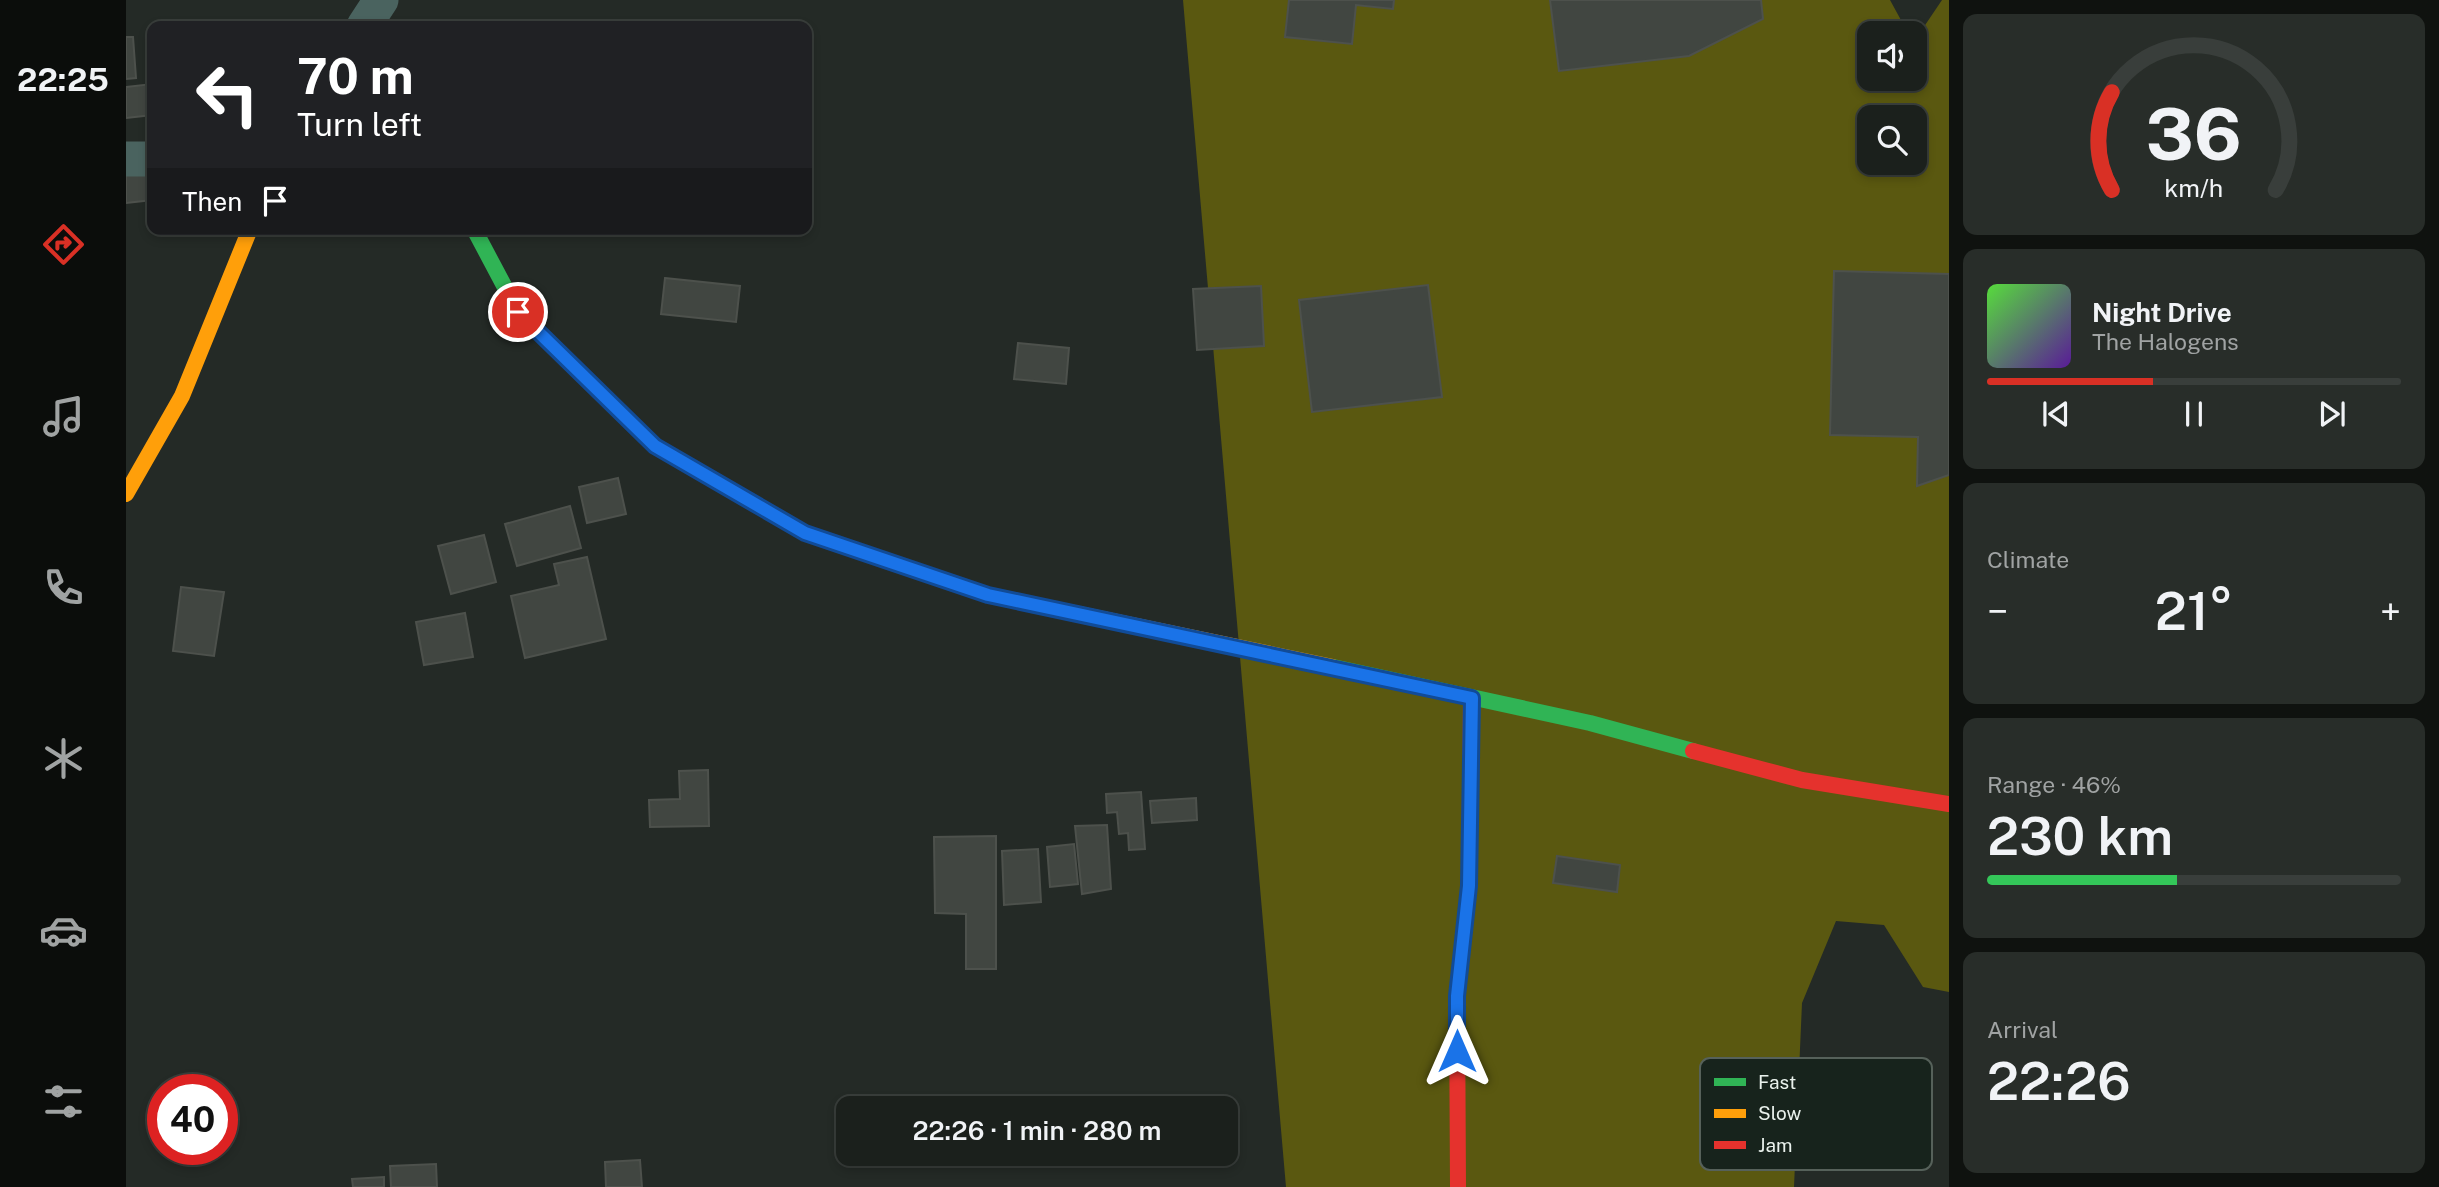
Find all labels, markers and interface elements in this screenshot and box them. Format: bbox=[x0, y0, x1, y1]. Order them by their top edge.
map controls bbox=[1857, 21, 1927, 175]
button: sound bbox=[1857, 21, 1927, 91]
text: 70 m bbox=[297, 47, 414, 105]
icon: left bbox=[182, 49, 273, 140]
text: 22:25 bbox=[17, 61, 109, 98]
text: 36 bbox=[2146, 92, 2242, 177]
button: search bbox=[1857, 105, 1927, 175]
text: Turn left bbox=[297, 106, 422, 143]
text: km/h bbox=[2165, 173, 2223, 203]
icon: arrive bbox=[256, 182, 294, 220]
text: Then bbox=[182, 186, 242, 217]
icon: directions bbox=[39, 220, 88, 269]
pin bbox=[488, 282, 548, 342]
icon: arrive bbox=[499, 293, 537, 331]
text: Night Drive bbox=[2092, 297, 2232, 328]
text: The Halogens bbox=[2092, 328, 2239, 355]
icon: music bbox=[39, 392, 88, 441]
icon: previous bbox=[2037, 395, 2075, 433]
icon: pause bbox=[2175, 395, 2213, 433]
icon: next bbox=[2313, 395, 2351, 433]
text: Climate bbox=[1987, 546, 2069, 573]
icon: phone bbox=[39, 563, 88, 612]
text: 21° bbox=[2155, 581, 2233, 642]
text: − bbox=[1987, 589, 2008, 634]
text: + bbox=[2380, 589, 2401, 634]
icon: climate bbox=[39, 734, 88, 783]
text: Range · 46% bbox=[1987, 771, 2121, 798]
text: 230 km bbox=[1987, 806, 2173, 867]
icon: car bbox=[39, 906, 88, 955]
position arrow bbox=[1420, 1014, 1494, 1088]
text: Arrival bbox=[1987, 1016, 2058, 1043]
text: 22:26 bbox=[1987, 1051, 2131, 1112]
legend bbox=[1700, 1058, 1932, 1170]
text: Fast bbox=[1758, 1071, 1796, 1093]
speed limit sign: 40 bbox=[147, 1074, 238, 1165]
icon: filters bbox=[39, 1077, 88, 1126]
text: Slow bbox=[1758, 1102, 1802, 1124]
text: 22:26 · 1 min · 280 m bbox=[912, 1115, 1162, 1146]
text: Jam bbox=[1758, 1134, 1792, 1156]

